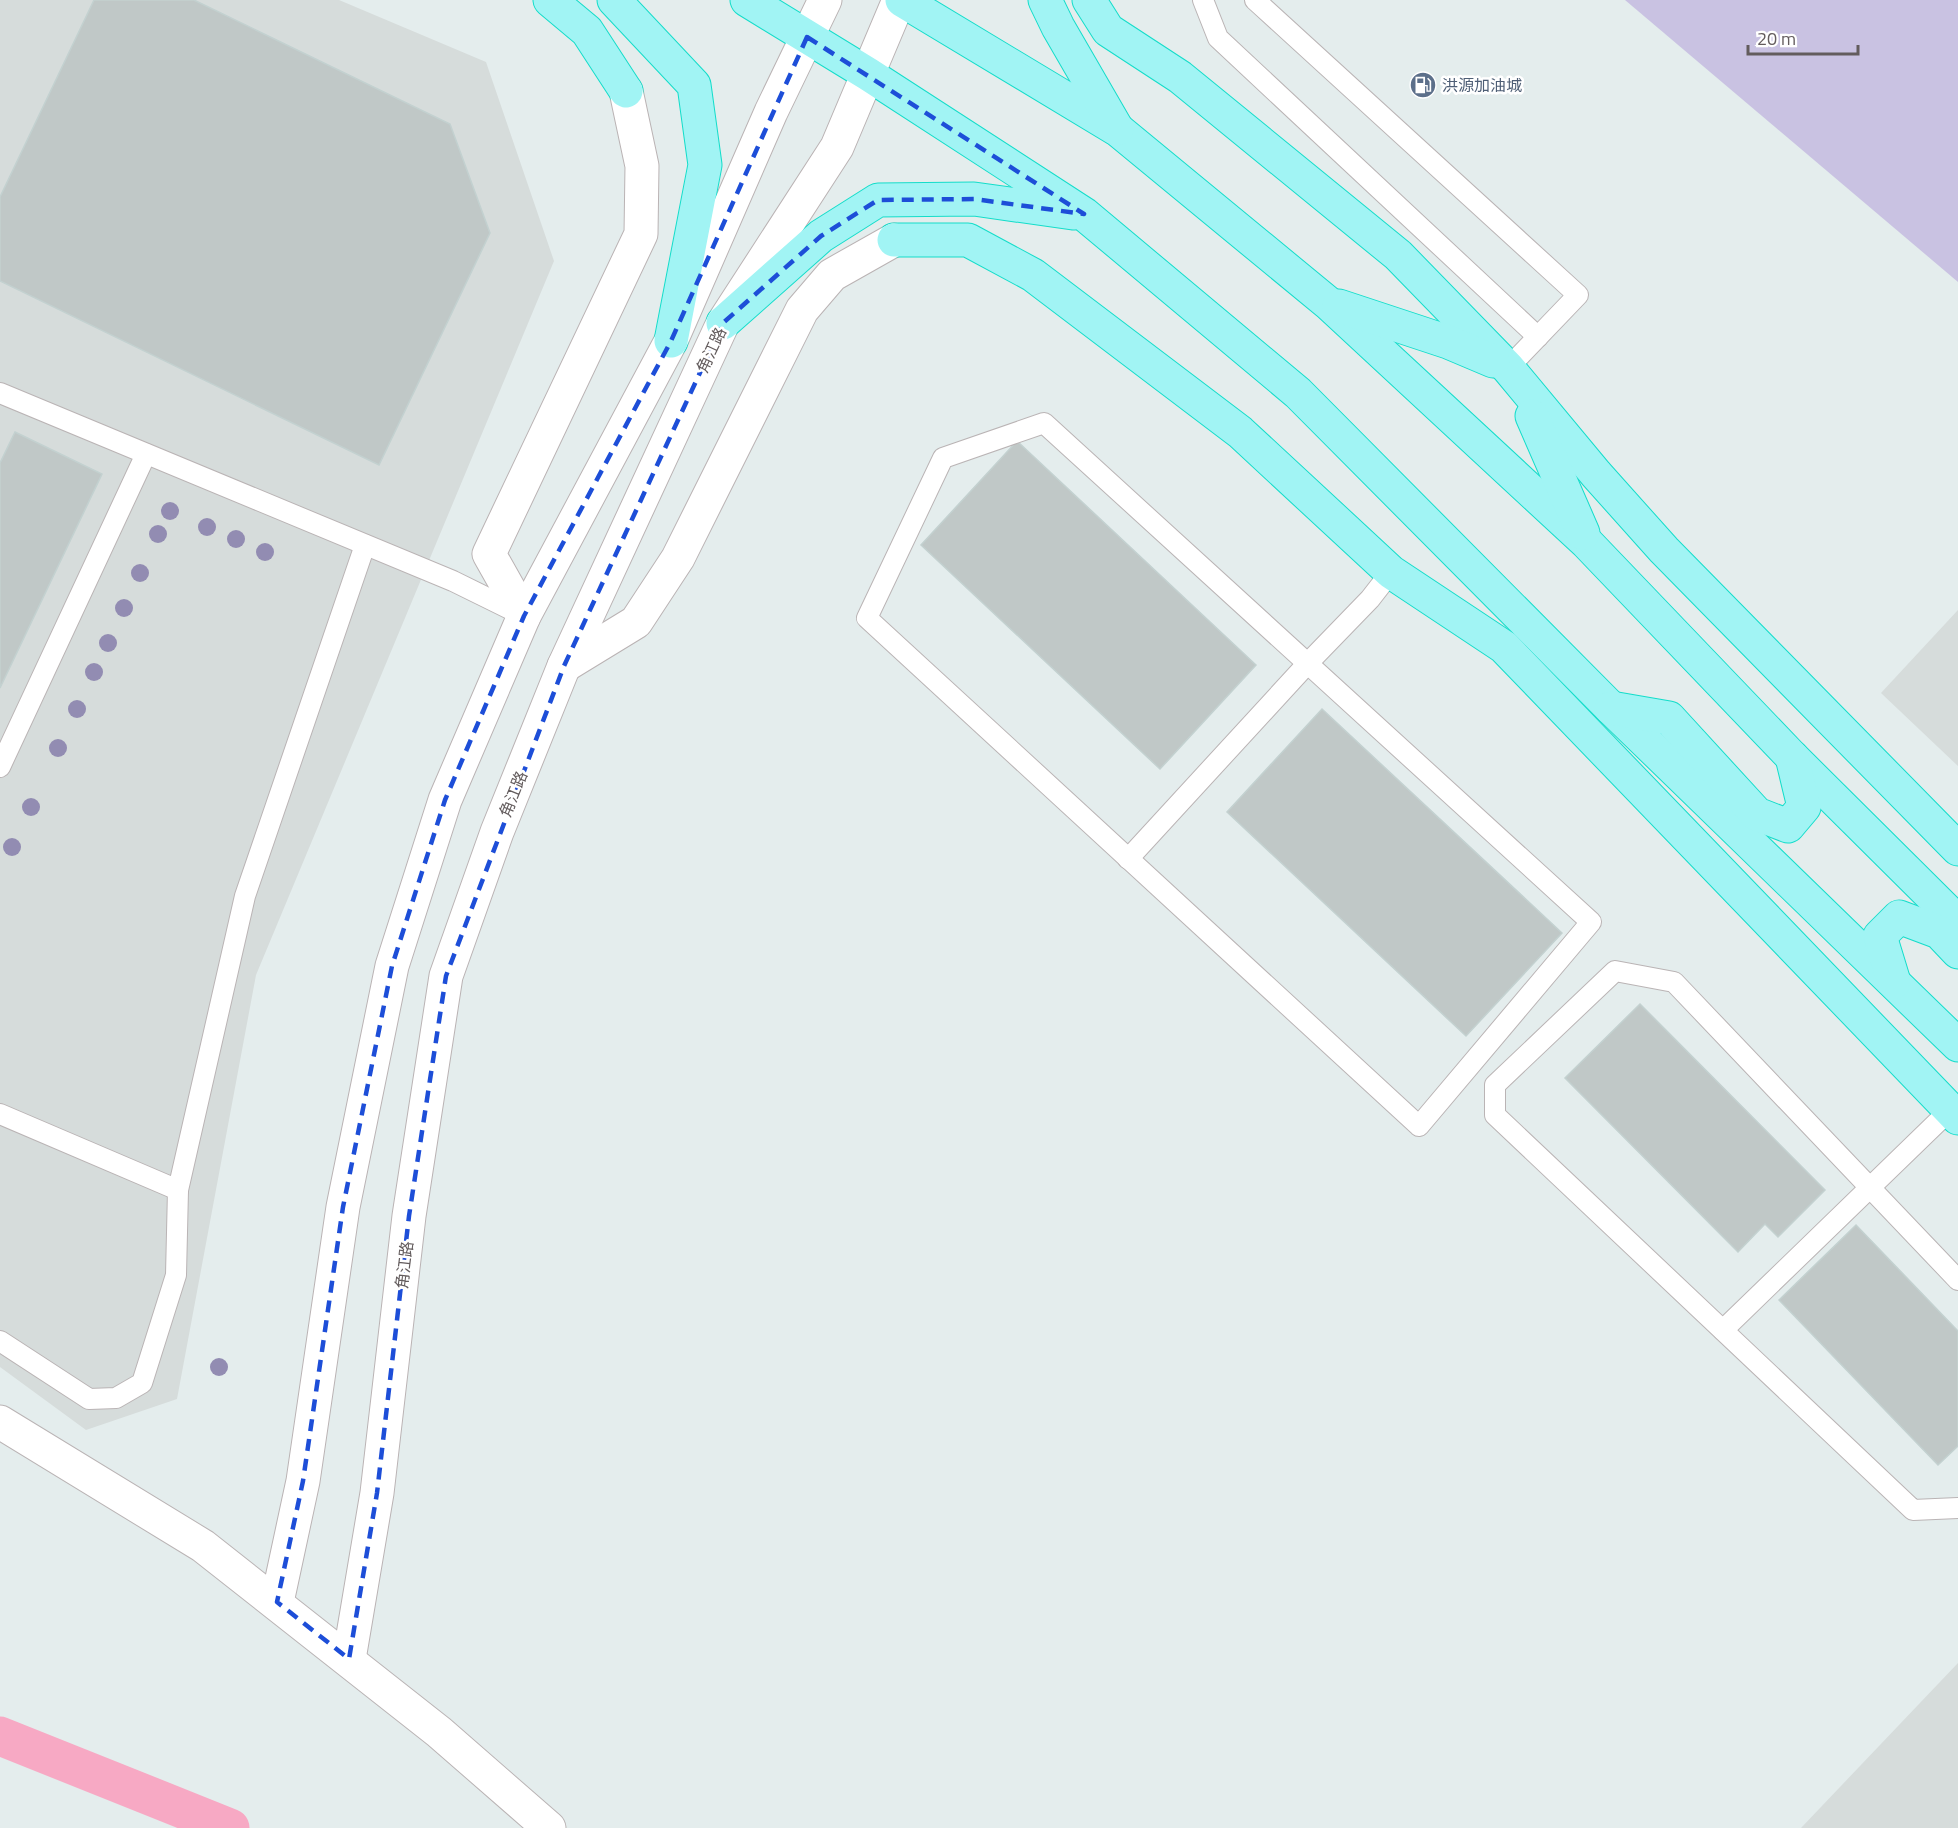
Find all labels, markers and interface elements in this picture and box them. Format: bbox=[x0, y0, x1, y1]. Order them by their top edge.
scale bar bbox=[1748, 18, 1858, 56]
text: 20 m bbox=[1757, 25, 1796, 52]
fuel station icon: 洪源加油城 bbox=[1408, 70, 1438, 100]
place label: 洪源加油城 bbox=[1442, 73, 1522, 97]
street label: 角江路 bbox=[690, 323, 732, 377]
street label: 角江路 bbox=[493, 767, 533, 821]
street label: 角江路 bbox=[389, 1240, 419, 1290]

